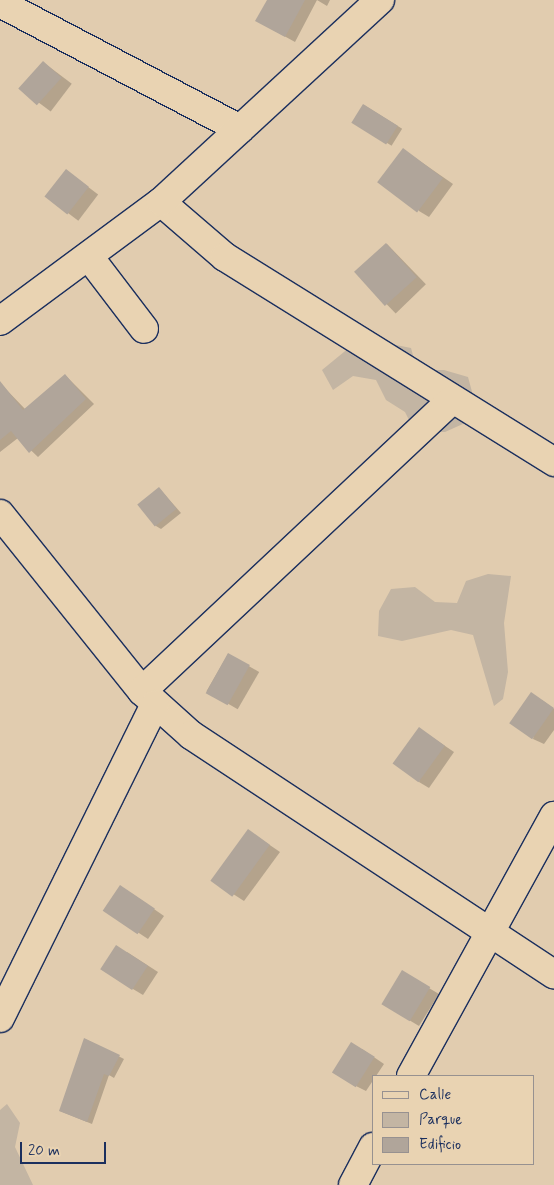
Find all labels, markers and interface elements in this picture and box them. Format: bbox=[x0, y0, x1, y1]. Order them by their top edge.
legend bbox=[372, 1075, 534, 1165]
text: Calle bbox=[419, 1085, 451, 1105]
text: Parque bbox=[419, 1110, 462, 1130]
scale bar bbox=[22, 1132, 109, 1164]
text: Edificio bbox=[419, 1135, 461, 1155]
text: 20 m bbox=[28, 1141, 60, 1161]

